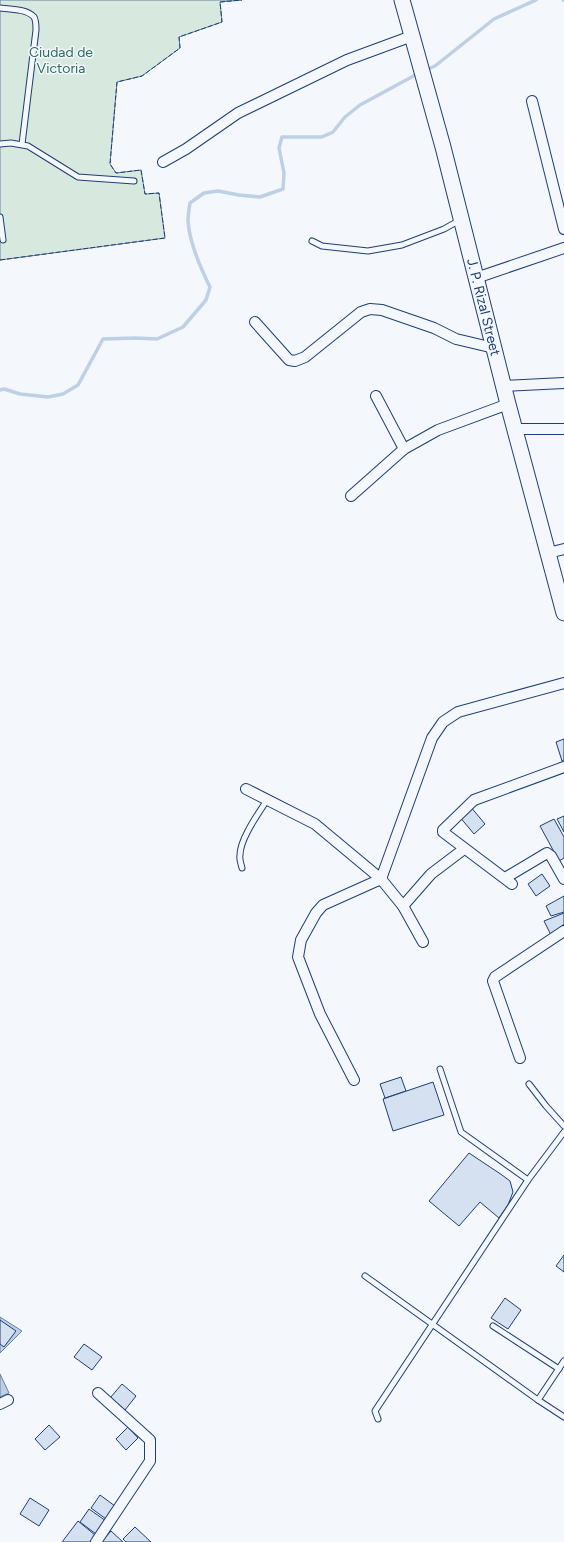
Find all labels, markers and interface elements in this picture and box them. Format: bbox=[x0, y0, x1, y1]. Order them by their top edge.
park label: Ciudad de Victoria bbox=[29, 44, 93, 77]
street label: J. P. Rizal Street bbox=[463, 257, 504, 358]

